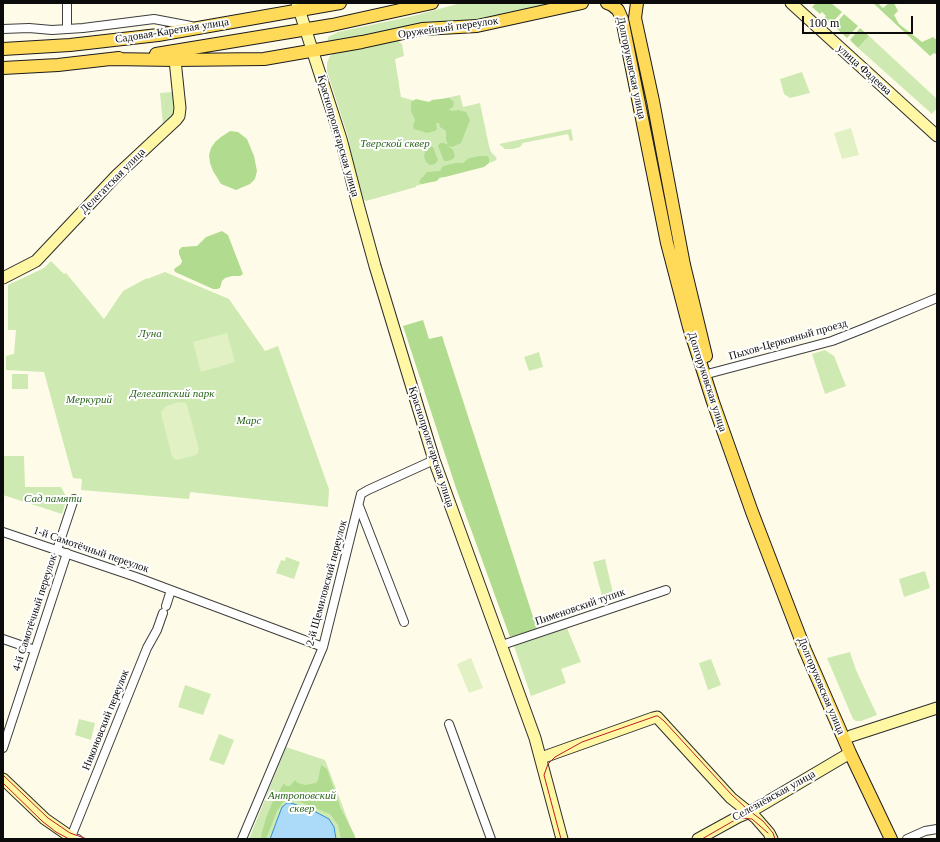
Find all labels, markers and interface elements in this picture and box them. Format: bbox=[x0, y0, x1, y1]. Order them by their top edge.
scale bar bbox=[804, 8, 915, 34]
street label: Оружейный переулок bbox=[397, 14, 499, 42]
street label: Садовая-Каретная улица bbox=[114, 15, 230, 47]
street label: Долгоруковская улица bbox=[614, 16, 648, 120]
text: 100 m bbox=[809, 16, 839, 30]
street label: улица Фадеева bbox=[834, 42, 894, 98]
street label: Краснопролетарская улица bbox=[314, 73, 362, 199]
park label: Тверской сквер bbox=[360, 137, 430, 151]
street label: Делегатская улица bbox=[78, 146, 148, 216]
street label: Пыхов-Церковный проезд bbox=[727, 317, 849, 363]
park label: Луна bbox=[138, 327, 162, 341]
street label: Долгоруковская улица bbox=[685, 330, 729, 434]
street label: Краснопролетарская улица bbox=[405, 385, 457, 509]
park label: Делегатский парк bbox=[130, 387, 214, 401]
park label: Меркурий bbox=[66, 393, 112, 407]
park label: Марс bbox=[237, 414, 261, 428]
park label: Сад памяти bbox=[24, 492, 82, 506]
street label: 2-й Щемиловский переулок bbox=[304, 519, 350, 647]
street label: 1-й Самотёчный переулок bbox=[31, 524, 151, 576]
street label: 4-й Самотёчный переулок bbox=[10, 553, 60, 673]
street label: Пименовский тупик bbox=[533, 585, 627, 629]
street label: Долгоруковская улица bbox=[795, 635, 847, 737]
street label: Никоновский переулок bbox=[80, 668, 132, 772]
street label: Селезнёвская улица bbox=[730, 768, 818, 824]
park label: Антроповский сквер bbox=[268, 789, 336, 815]

